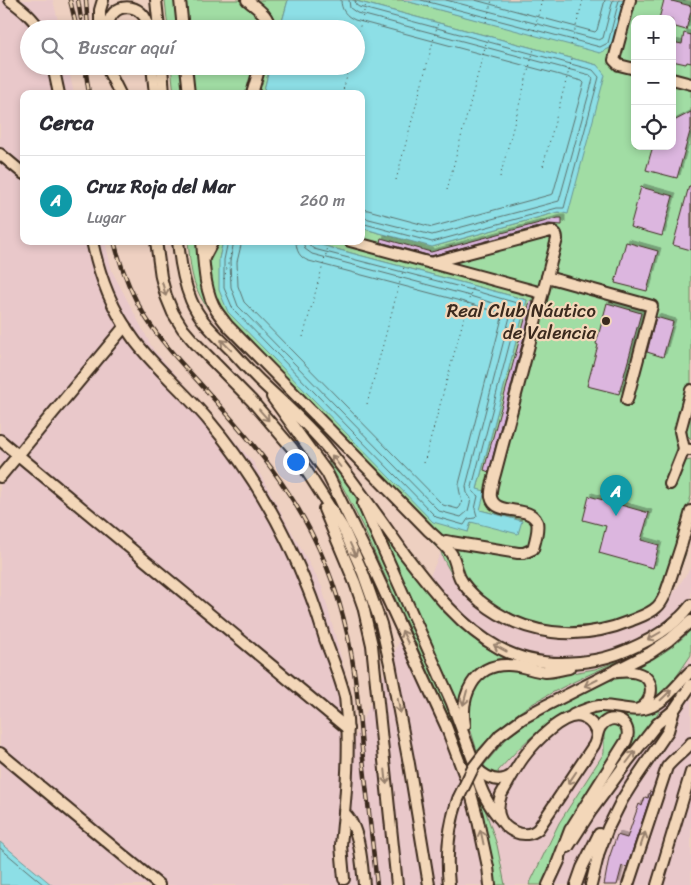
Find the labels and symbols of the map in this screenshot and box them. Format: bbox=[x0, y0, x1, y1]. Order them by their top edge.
one-way arrow bbox=[160, 281, 169, 297]
place label: Real Club Náutico de Valencia bbox=[447, 294, 596, 349]
marker: Real Club Náutico de Valencia bbox=[600, 315, 612, 327]
one-way arrow bbox=[220, 339, 232, 351]
one-way arrow bbox=[258, 408, 270, 421]
your location bbox=[283, 449, 309, 475]
one-way arrow bbox=[331, 455, 342, 468]
pin: A bbox=[600, 475, 632, 516]
one-way arrow bbox=[348, 543, 358, 558]
one-way arrow bbox=[399, 630, 409, 645]
one-way arrow bbox=[648, 632, 662, 642]
one-way arrow bbox=[492, 643, 507, 653]
one-way arrow bbox=[584, 679, 599, 688]
one-way arrow bbox=[660, 689, 673, 701]
one-way arrow bbox=[460, 690, 470, 706]
one-way arrow bbox=[394, 697, 404, 713]
one-way arrow bbox=[626, 751, 637, 764]
one-way arrow bbox=[381, 769, 391, 785]
one-way arrow bbox=[567, 770, 577, 784]
one-way arrow bbox=[476, 829, 486, 845]
one-way arrow bbox=[639, 831, 649, 847]

